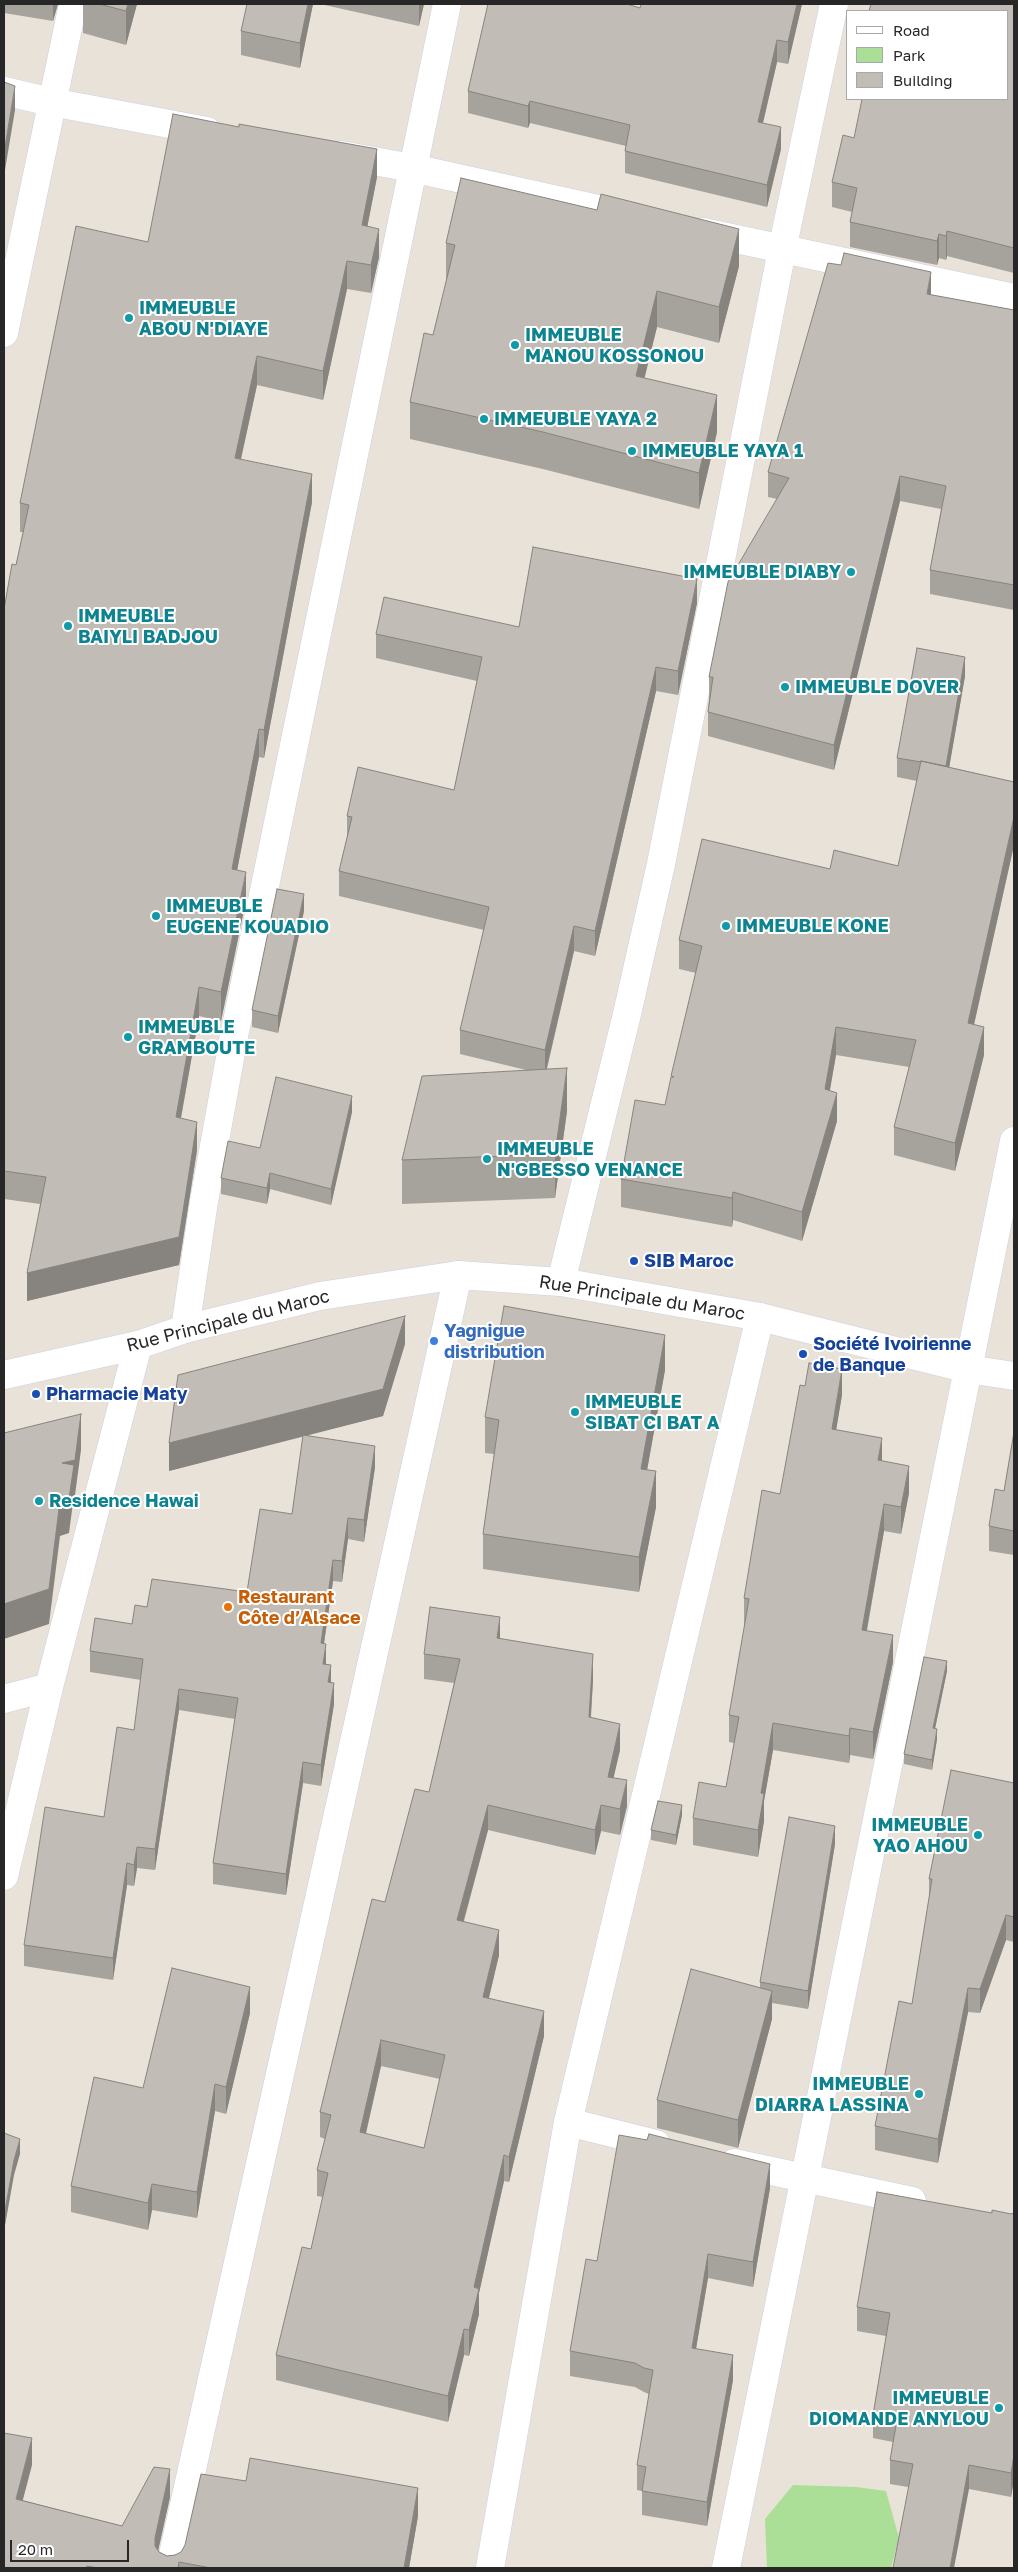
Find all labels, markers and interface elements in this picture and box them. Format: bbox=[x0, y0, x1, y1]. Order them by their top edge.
legend bbox=[846, 10, 1008, 100]
text: Road bbox=[893, 21, 930, 39]
text: Park bbox=[893, 46, 925, 64]
text: Building bbox=[893, 71, 953, 89]
place label: IMMEUBLE ABOU N'DIAYE bbox=[139, 297, 268, 340]
marker: IMMEUBLE ABOU N'DIAYE bbox=[123, 312, 135, 324]
place label: IMMEUBLE MANOU KOSSONOU bbox=[525, 324, 704, 366]
marker: IMMEUBLE MANOU KOSSONOU bbox=[509, 339, 521, 351]
place label: IMMEUBLE YAYA 2 bbox=[494, 408, 657, 430]
marker: IMMEUBLE YAYA 2 bbox=[478, 413, 490, 425]
place label: IMMEUBLE YAYA 1 bbox=[642, 440, 803, 462]
marker: IMMEUBLE YAYA 1 bbox=[626, 445, 638, 457]
place label: IMMEUBLE DIABY bbox=[683, 561, 841, 583]
marker: IMMEUBLE DIABY bbox=[845, 566, 857, 578]
place label: IMMEUBLE BAIYLI BADJOU bbox=[78, 605, 218, 648]
marker: IMMEUBLE BAIYLI BADJOU bbox=[62, 620, 74, 632]
place label: IMMEUBLE DOVER bbox=[795, 676, 959, 698]
marker: IMMEUBLE DOVER bbox=[779, 681, 791, 693]
place label: IMMEUBLE EUGENE KOUADIO bbox=[166, 895, 329, 938]
marker: IMMEUBLE EUGENE KOUADIO bbox=[150, 910, 162, 922]
place label: IMMEUBLE KONE bbox=[736, 915, 889, 937]
marker: IMMEUBLE KONE bbox=[720, 920, 732, 932]
place label: IMMEUBLE GRAMBOUTE bbox=[138, 1016, 255, 1058]
marker: IMMEUBLE GRAMBOUTE bbox=[122, 1031, 134, 1043]
place label: IMMEUBLE N'GBESSO VENANCE bbox=[497, 1138, 683, 1180]
marker: IMMEUBLE N'GBESSO VENANCE bbox=[481, 1153, 493, 1165]
place label: SIB Maroc bbox=[644, 1250, 734, 1272]
marker: SIB Maroc bbox=[628, 1255, 640, 1267]
street label: Rue Principale du Maroc bbox=[537, 1271, 747, 1325]
street label: Rue Principale du Maroc bbox=[124, 1285, 332, 1357]
place label: Yagnigue distribution bbox=[444, 1320, 545, 1362]
place label: Société Ivoirienne de Banque bbox=[813, 1333, 971, 1376]
marker: Yagnigue distribution bbox=[428, 1335, 440, 1347]
marker: Société Ivoirienne de Banque bbox=[797, 1348, 809, 1360]
place label: Pharmacie Maty bbox=[46, 1383, 188, 1405]
marker: Pharmacie Maty bbox=[30, 1388, 42, 1400]
place label: IMMEUBLE SIBAT CI BAT A bbox=[585, 1391, 719, 1434]
marker: IMMEUBLE SIBAT CI BAT A bbox=[569, 1406, 581, 1418]
place label: Residence Hawai bbox=[49, 1490, 199, 1512]
marker: Residence Hawai bbox=[33, 1495, 45, 1507]
place label: Restaurant Côte d’Alsace bbox=[238, 1586, 361, 1628]
marker: Restaurant Côte d’Alsace bbox=[222, 1601, 234, 1613]
place label: IMMEUBLE YAO AHOU bbox=[871, 1814, 968, 1856]
marker: IMMEUBLE YAO AHOU bbox=[972, 1829, 984, 1841]
place label: IMMEUBLE DIARRA LASSINA bbox=[755, 2073, 909, 2116]
marker: IMMEUBLE DIARRA LASSINA bbox=[913, 2088, 925, 2100]
place label: IMMEUBLE DIOMANDE ANYLOU bbox=[809, 2387, 989, 2430]
marker: IMMEUBLE DIOMANDE ANYLOU bbox=[993, 2402, 1005, 2414]
scale bar bbox=[12, 2530, 131, 2562]
text: 20 m bbox=[18, 2540, 53, 2558]

